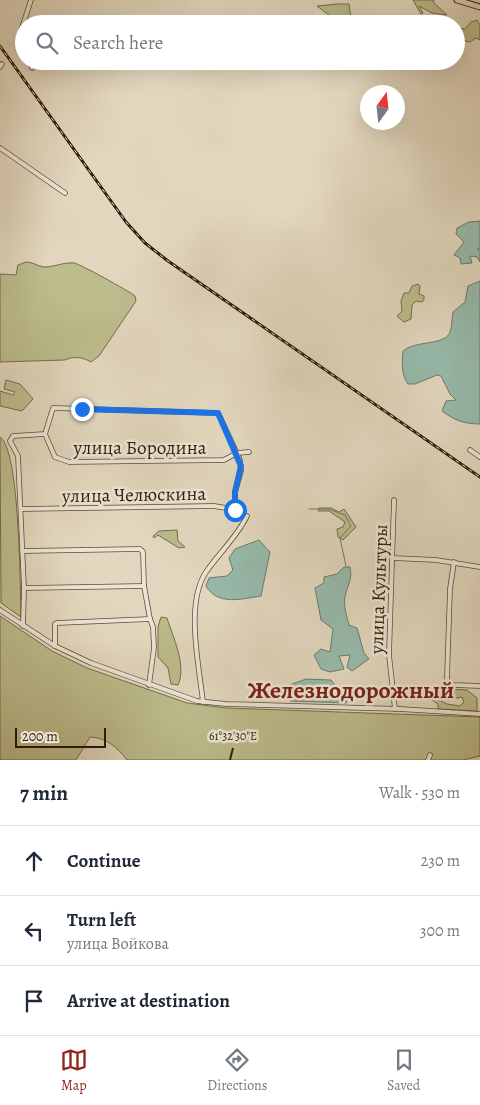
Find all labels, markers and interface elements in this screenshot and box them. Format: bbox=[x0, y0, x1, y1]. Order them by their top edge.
search box bbox=[15, 15, 465, 70]
icon: search bbox=[33, 29, 61, 57]
text: Search here bbox=[73, 30, 163, 56]
north arrow bbox=[360, 85, 405, 130]
route end bbox=[71, 398, 94, 421]
street label: улица Бородина bbox=[72, 435, 207, 461]
street label: улица Челюскина bbox=[61, 481, 207, 509]
route start bbox=[224, 499, 247, 522]
street label: улица Культуры bbox=[364, 524, 394, 655]
district label: Железнодорожный bbox=[248, 674, 454, 706]
scale bar bbox=[15, 725, 106, 748]
text: 200 m bbox=[22, 727, 58, 746]
text: 61°32'30"E bbox=[209, 728, 257, 744]
text: 7 min bbox=[20, 779, 68, 807]
text: Walk · 530 m bbox=[379, 782, 460, 804]
icon: ahead bbox=[20, 847, 48, 875]
text: Continue bbox=[67, 848, 141, 874]
text: 230 m bbox=[421, 850, 460, 872]
text: Turn left bbox=[67, 907, 136, 933]
icon: left bbox=[20, 917, 48, 945]
text: 300 m bbox=[420, 920, 460, 942]
text: улица Войкова bbox=[67, 933, 169, 955]
icon: arrive bbox=[20, 987, 48, 1015]
text: Arrive at destination bbox=[67, 988, 230, 1014]
tab: Map bbox=[60, 1046, 88, 1095]
tab: Directions bbox=[207, 1046, 267, 1095]
tab: Saved bbox=[387, 1046, 420, 1095]

